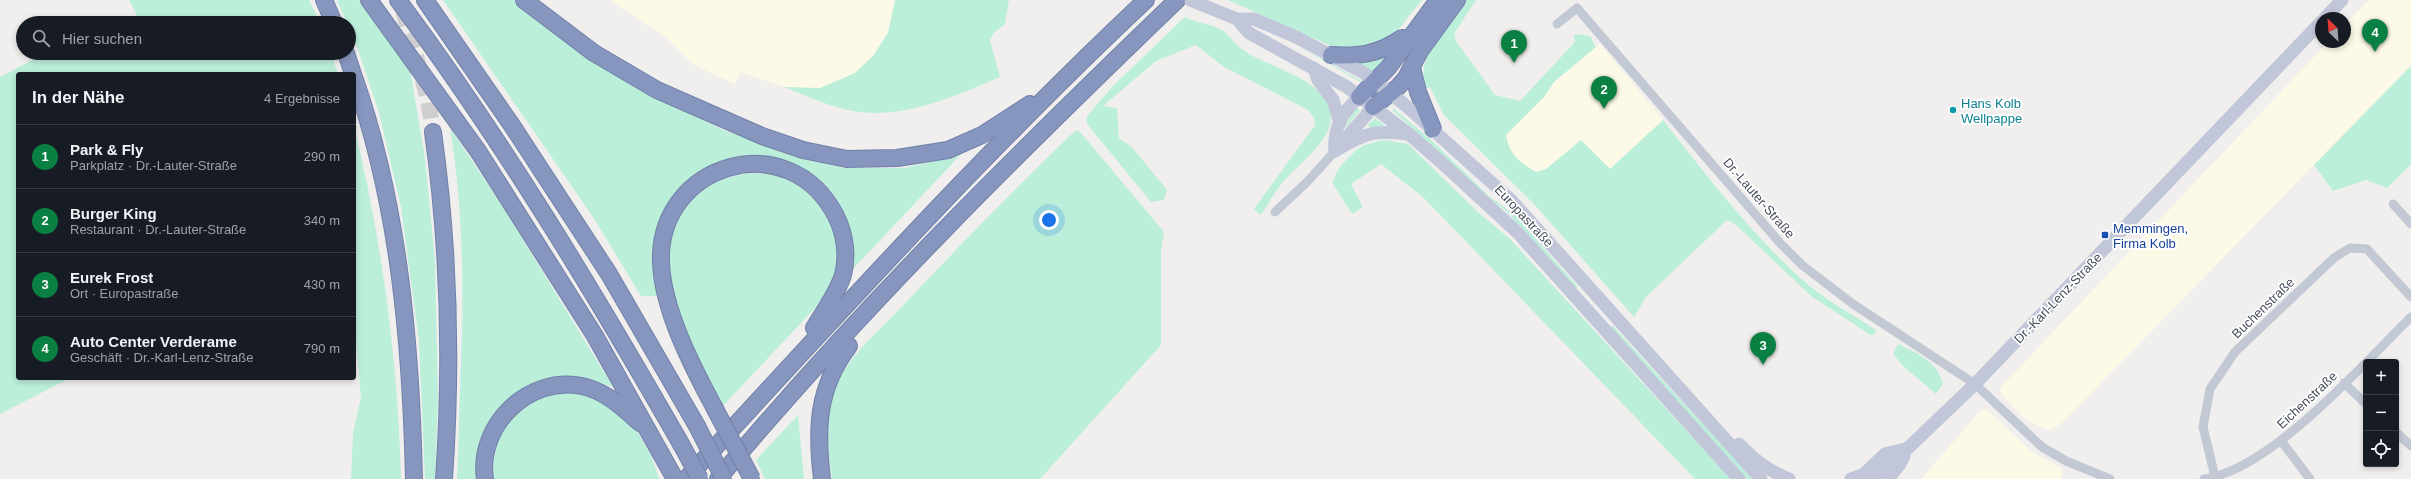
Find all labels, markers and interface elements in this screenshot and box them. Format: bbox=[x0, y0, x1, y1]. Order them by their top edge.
north arrow bbox=[2315, 12, 2351, 48]
search box bbox=[16, 16, 356, 60]
pin: 4 bbox=[2362, 19, 2388, 52]
icon: search bbox=[30, 27, 52, 49]
text: Hier suchen bbox=[62, 30, 142, 47]
pin: 1 bbox=[1501, 30, 1527, 63]
pin: 2 bbox=[1591, 76, 1617, 109]
text: In der Nähe bbox=[32, 88, 125, 107]
text: 4 Ergebnisse bbox=[264, 91, 340, 106]
place label: Hans Kolb Wellpappe bbox=[1961, 96, 2022, 126]
marker: Hans Kolb Wellpappe bbox=[1948, 105, 1958, 115]
text: Park & Fly bbox=[70, 141, 143, 158]
text: 1 bbox=[41, 149, 49, 164]
text: 290 m bbox=[304, 149, 340, 164]
street label: Dr.-Lauter-Straße bbox=[1720, 155, 1798, 241]
text: Parkplatz · Dr.-Lauter-Straße bbox=[70, 158, 237, 173]
street label: Europastraße bbox=[1492, 182, 1556, 250]
text: Burger King bbox=[70, 205, 157, 222]
your location bbox=[1039, 210, 1059, 230]
text: 2 bbox=[41, 213, 49, 228]
text: 340 m bbox=[304, 213, 340, 228]
place label: Memmingen, Firma Kolb bbox=[2113, 221, 2188, 251]
text: Restaurant · Dr.-Lauter-Straße bbox=[70, 222, 246, 237]
marker: Memmingen, Firma Kolb bbox=[2100, 230, 2110, 240]
street label: Dr.-Karl-Lenz-Straße bbox=[2011, 250, 2105, 346]
text: Eurek Frost bbox=[70, 269, 153, 286]
street label: Buchenstraße bbox=[2229, 274, 2297, 342]
text: 3 bbox=[41, 277, 49, 292]
text: 430 m bbox=[304, 277, 340, 292]
text: Ort · Europastraße bbox=[70, 286, 178, 301]
pin: 3 bbox=[1750, 332, 1776, 365]
text: Auto Center Verderame bbox=[70, 333, 237, 350]
text: 4 bbox=[41, 341, 49, 356]
text: 790 m bbox=[304, 341, 340, 356]
text: Geschäft · Dr.-Karl-Lenz-Straße bbox=[70, 350, 254, 365]
map controls bbox=[2363, 359, 2399, 467]
button: + bbox=[2363, 359, 2399, 395]
street label: Eichenstraße bbox=[2274, 368, 2340, 432]
button: − bbox=[2363, 395, 2399, 431]
button: locate bbox=[2363, 431, 2399, 467]

